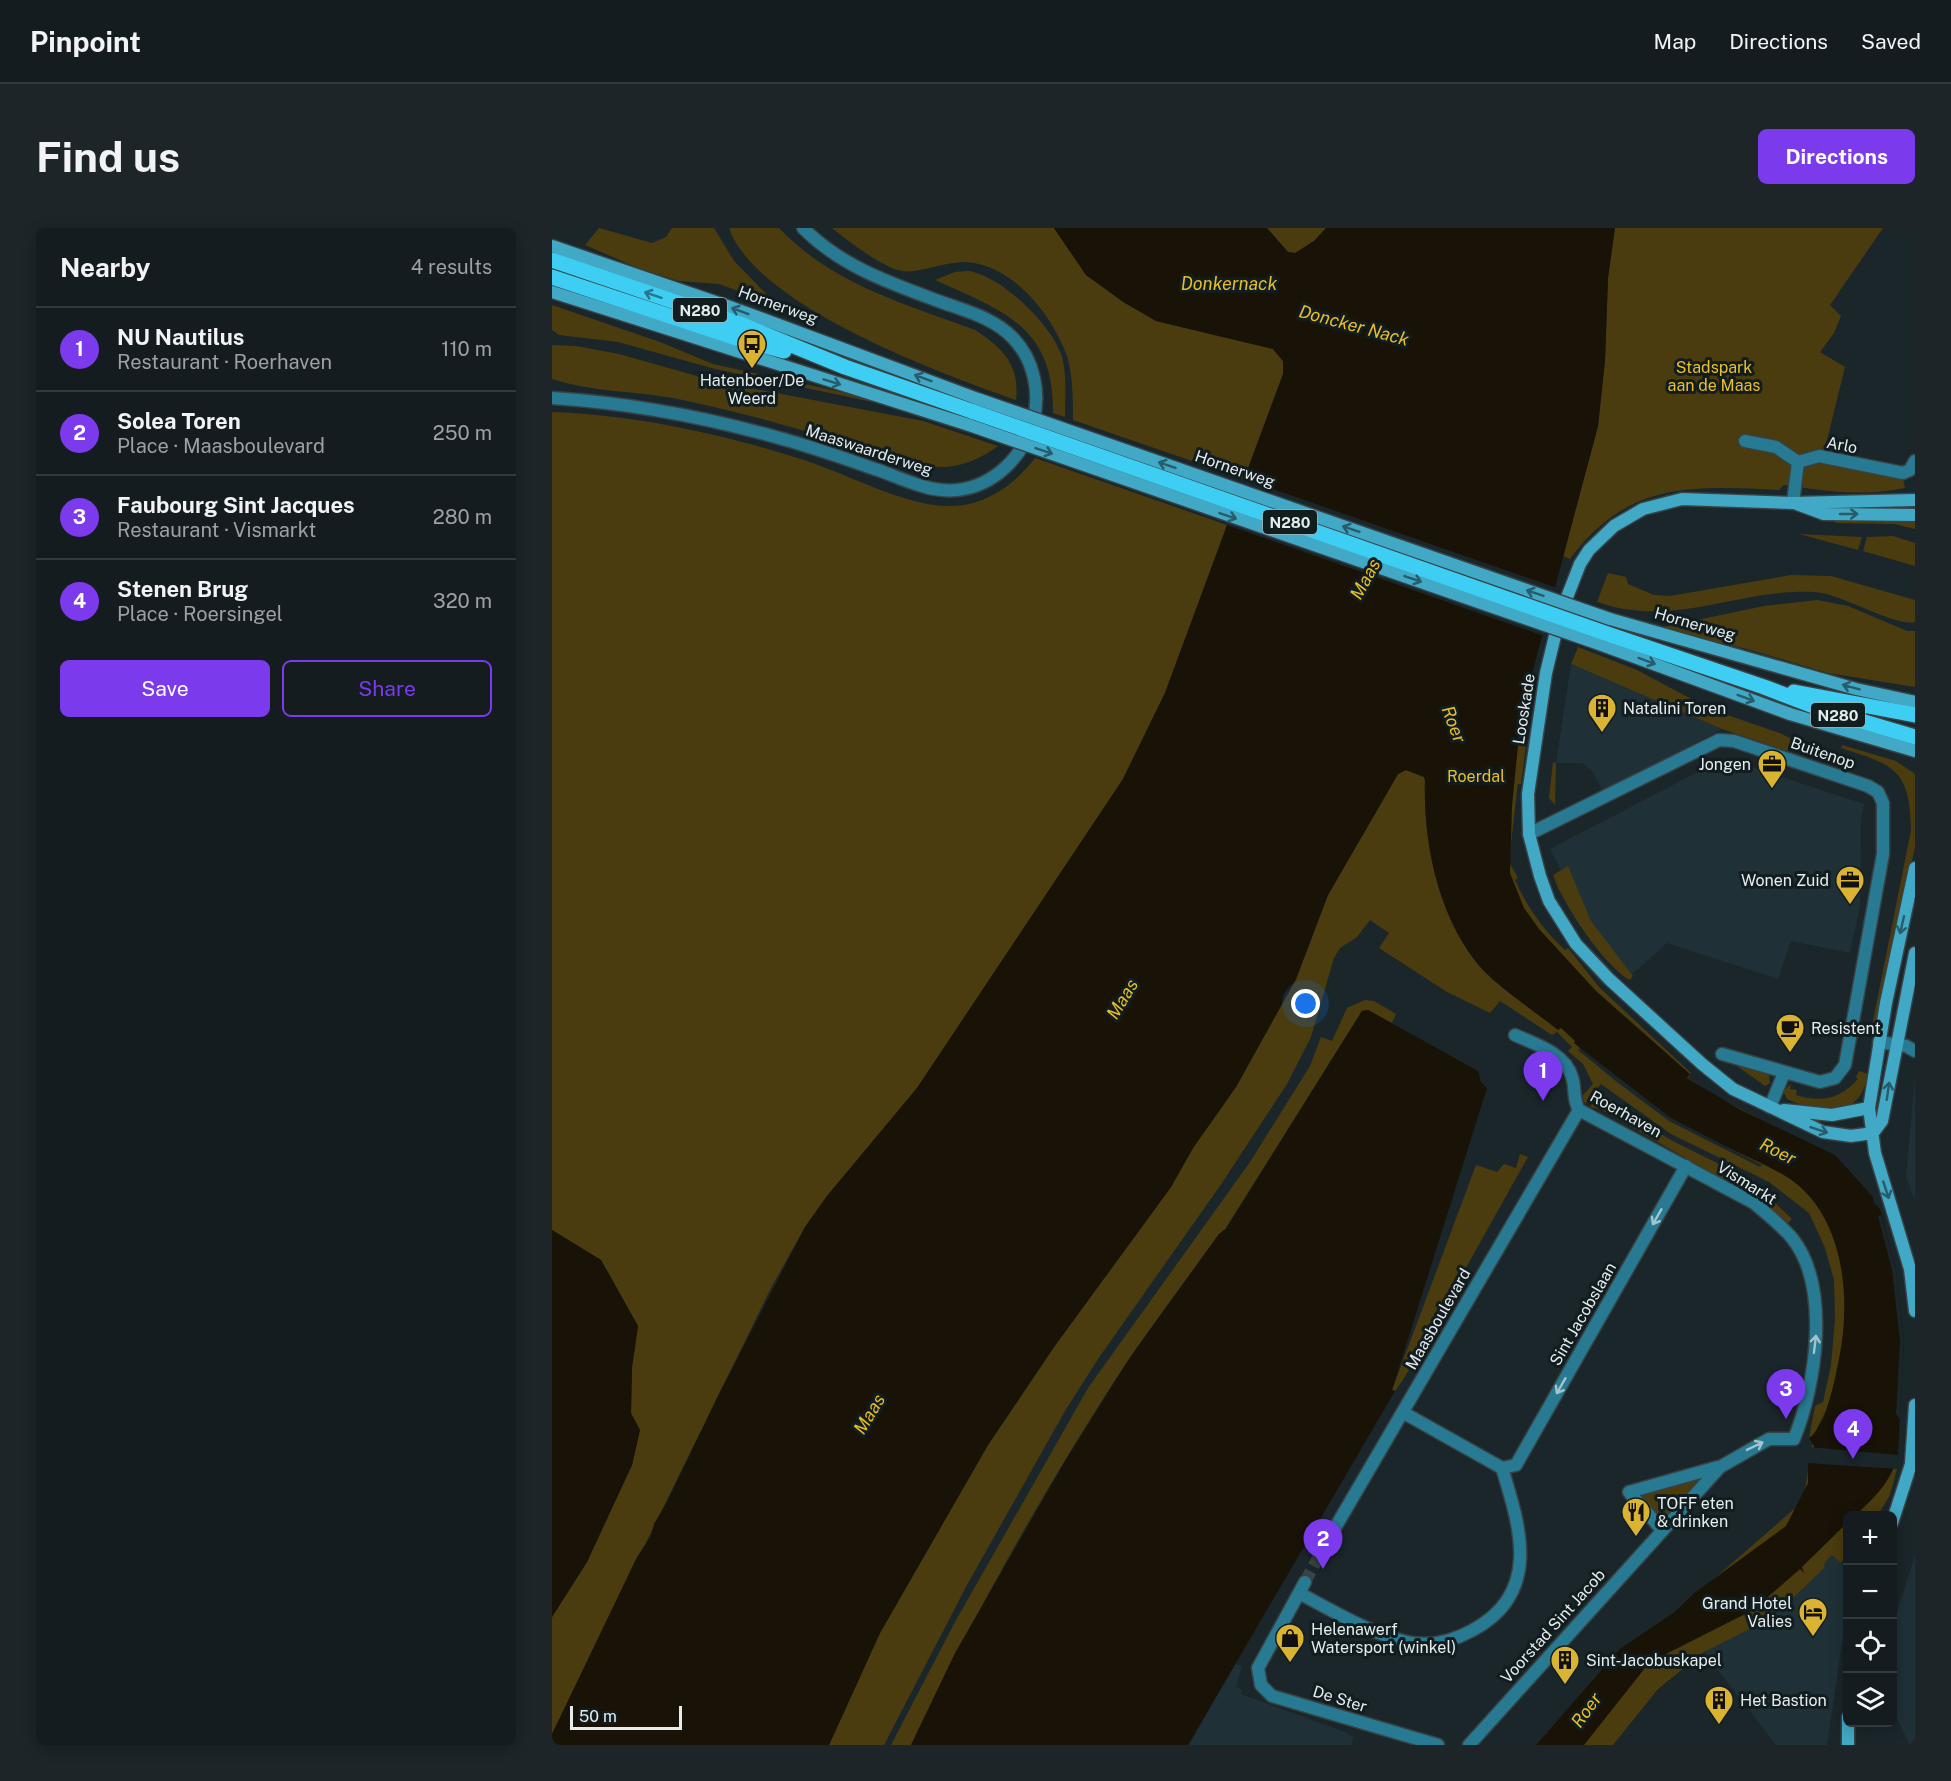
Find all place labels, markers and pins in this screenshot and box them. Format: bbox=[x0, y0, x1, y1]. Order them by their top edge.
bus stop icon: Hatenboer/De Weerd bbox=[736, 328, 768, 370]
place label: Hatenboer/De Weerd bbox=[700, 371, 804, 408]
building icon: Natalini Toren bbox=[1586, 692, 1618, 734]
place label: Natalini Toren bbox=[1623, 699, 1726, 718]
office icon: Jongen bbox=[1756, 748, 1788, 790]
place label: Jongen bbox=[1699, 755, 1751, 774]
office icon: Wonen Zuid bbox=[1834, 864, 1866, 906]
place label: Wonen Zuid bbox=[1741, 871, 1829, 890]
cafe icon: Resistent bbox=[1774, 1012, 1806, 1054]
place label: Resistent bbox=[1811, 1019, 1881, 1038]
pin: 1 bbox=[1524, 1052, 1562, 1101]
pin: 3 bbox=[1766, 1370, 1806, 1419]
pin: 4 bbox=[1834, 1410, 1872, 1459]
place label: TOFF eten & drinken bbox=[1657, 1494, 1734, 1531]
restaurant icon: TOFF eten & drinken bbox=[1620, 1496, 1652, 1538]
pin: 2 bbox=[1304, 1520, 1342, 1569]
place label: Grand Hotel Valies bbox=[1702, 1594, 1792, 1631]
hotel icon: Grand Hotel Valies bbox=[1797, 1596, 1829, 1638]
place label: Helenawerf Watersport (winkel) bbox=[1311, 1620, 1456, 1657]
shop icon: Helenawerf Watersport (winkel) bbox=[1274, 1622, 1306, 1664]
building icon: Sint-Jacobuskapel bbox=[1549, 1644, 1581, 1686]
place label: Sint-Jacobuskapel bbox=[1586, 1651, 1722, 1670]
building icon: Het Bastion bbox=[1703, 1684, 1735, 1726]
place label: Het Bastion bbox=[1740, 1691, 1827, 1710]

